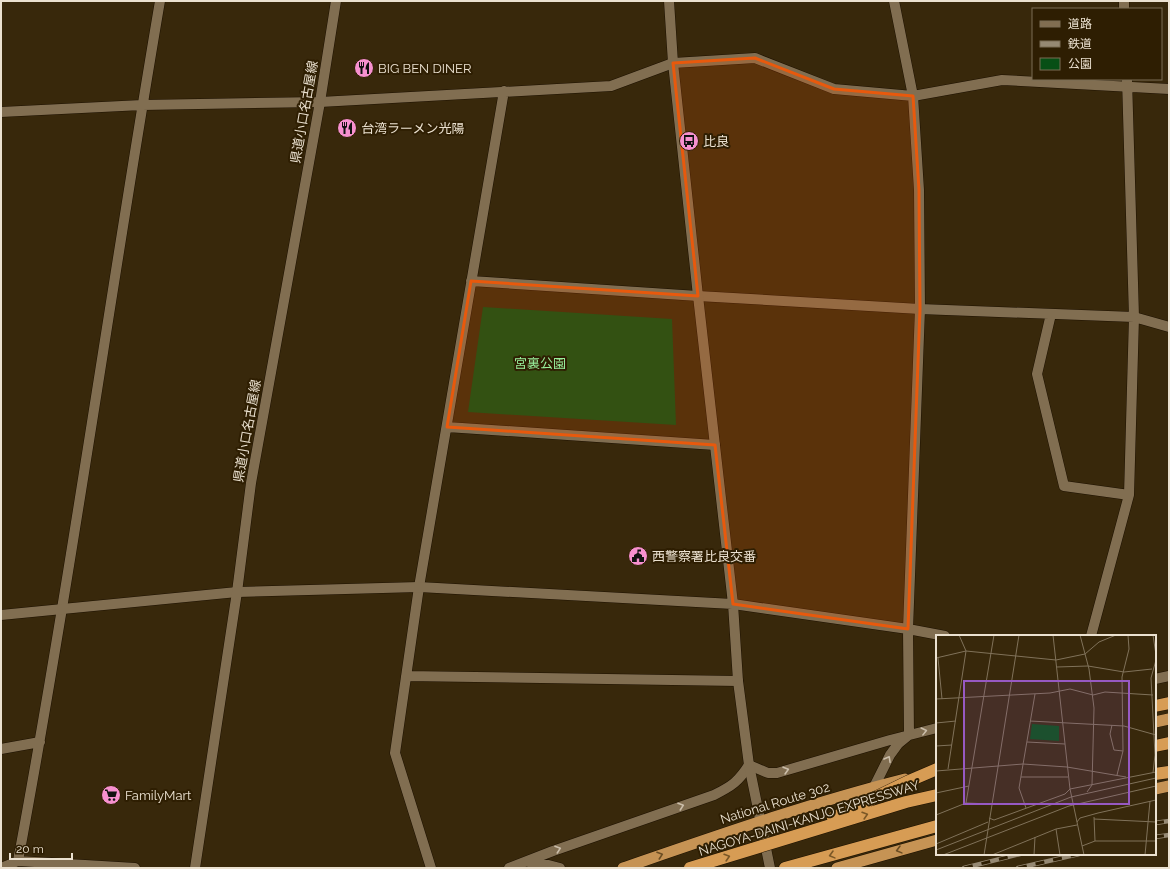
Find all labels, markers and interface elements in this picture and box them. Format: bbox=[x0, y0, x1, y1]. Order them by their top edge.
legend bbox=[1032, 8, 1162, 80]
text: 道路 bbox=[1068, 17, 1092, 31]
text: 鉄道 bbox=[1068, 37, 1092, 51]
restaurant icon: BIG BEN DINER bbox=[353, 57, 375, 79]
text: 公園 bbox=[1068, 57, 1092, 71]
street label: 県道小口名古屋線 bbox=[288, 59, 320, 165]
place label: BIG BEN DINER bbox=[378, 61, 471, 76]
restaurant icon: 台湾ラーメン光陽 bbox=[336, 117, 358, 139]
place label: 台湾ラーメン光陽 bbox=[361, 121, 464, 136]
bus stop icon: 比良 bbox=[678, 130, 700, 152]
place label: 比良 bbox=[703, 134, 729, 149]
park label: 宮裏公園 bbox=[514, 356, 566, 371]
street label: 県道小口名古屋線 bbox=[231, 378, 263, 484]
public building icon: 西警察署比良交番 bbox=[627, 545, 649, 567]
place label: 西警察署比良交番 bbox=[652, 549, 756, 564]
inset map bbox=[936, 635, 1156, 855]
one-way arrow bbox=[921, 727, 928, 736]
one-way arrow bbox=[883, 756, 891, 763]
one-way arrow bbox=[782, 766, 789, 775]
street label: NAGOYA-DAINI-KANJO EXPRESSWAY bbox=[697, 777, 922, 859]
street label: National Route 302 bbox=[718, 779, 832, 827]
supermarket icon: FamilyMart bbox=[100, 784, 122, 806]
place label: FamilyMart bbox=[125, 788, 192, 803]
one-way arrow bbox=[678, 802, 685, 811]
one-way arrow bbox=[861, 811, 868, 820]
scale bar bbox=[10, 835, 72, 861]
text: 20 m bbox=[16, 842, 44, 856]
one-way arrow bbox=[555, 845, 562, 853]
one-way arrow bbox=[896, 845, 903, 854]
one-way arrow bbox=[829, 850, 835, 858]
one-way arrow bbox=[656, 851, 663, 860]
one-way arrow bbox=[723, 853, 730, 861]

